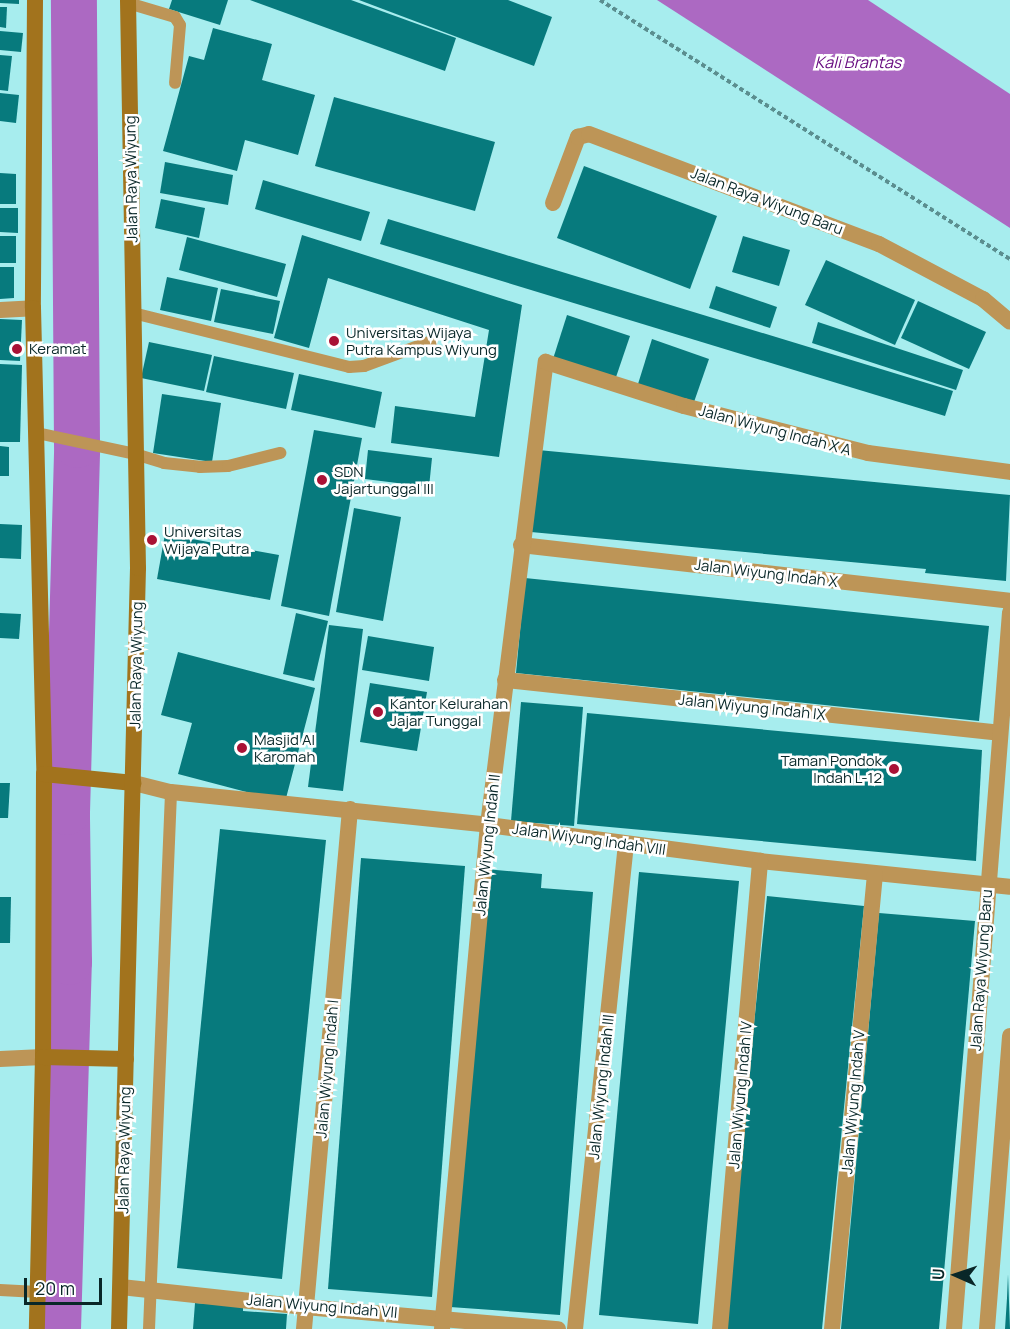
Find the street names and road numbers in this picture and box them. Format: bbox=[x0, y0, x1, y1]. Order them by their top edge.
street label: Jalan Raya Wiyung bbox=[121, 115, 141, 243]
street label: Jalan Raya Wiyung Baru bbox=[688, 164, 846, 238]
street label: Jalan Wiyung Indah X A bbox=[697, 401, 853, 459]
street label: Jalan Wiyung Indah X bbox=[693, 555, 839, 591]
street label: Jalan Raya Wiyung bbox=[126, 601, 146, 729]
street label: Jalan Wiyung Indah IX bbox=[677, 690, 827, 724]
street label: Jalan Wiyung Indah II bbox=[471, 773, 503, 917]
street label: Jalan Wiyung Indah VIII bbox=[511, 819, 667, 859]
street label: Jalan Raya Wiyung Baru bbox=[966, 889, 996, 1051]
street label: Jalan Wiyung Indah I bbox=[312, 999, 342, 1139]
street label: Jalan Wiyung Indah III bbox=[584, 1014, 618, 1160]
street label: Jalan Wiyung Indah IV bbox=[725, 1021, 755, 1169]
street label: Jalan Wiyung Indah V bbox=[838, 1029, 868, 1175]
street label: Jalan Raya Wiyung bbox=[114, 1086, 134, 1214]
street label: Jalan Wiyung Indah VII bbox=[246, 1290, 398, 1322]

